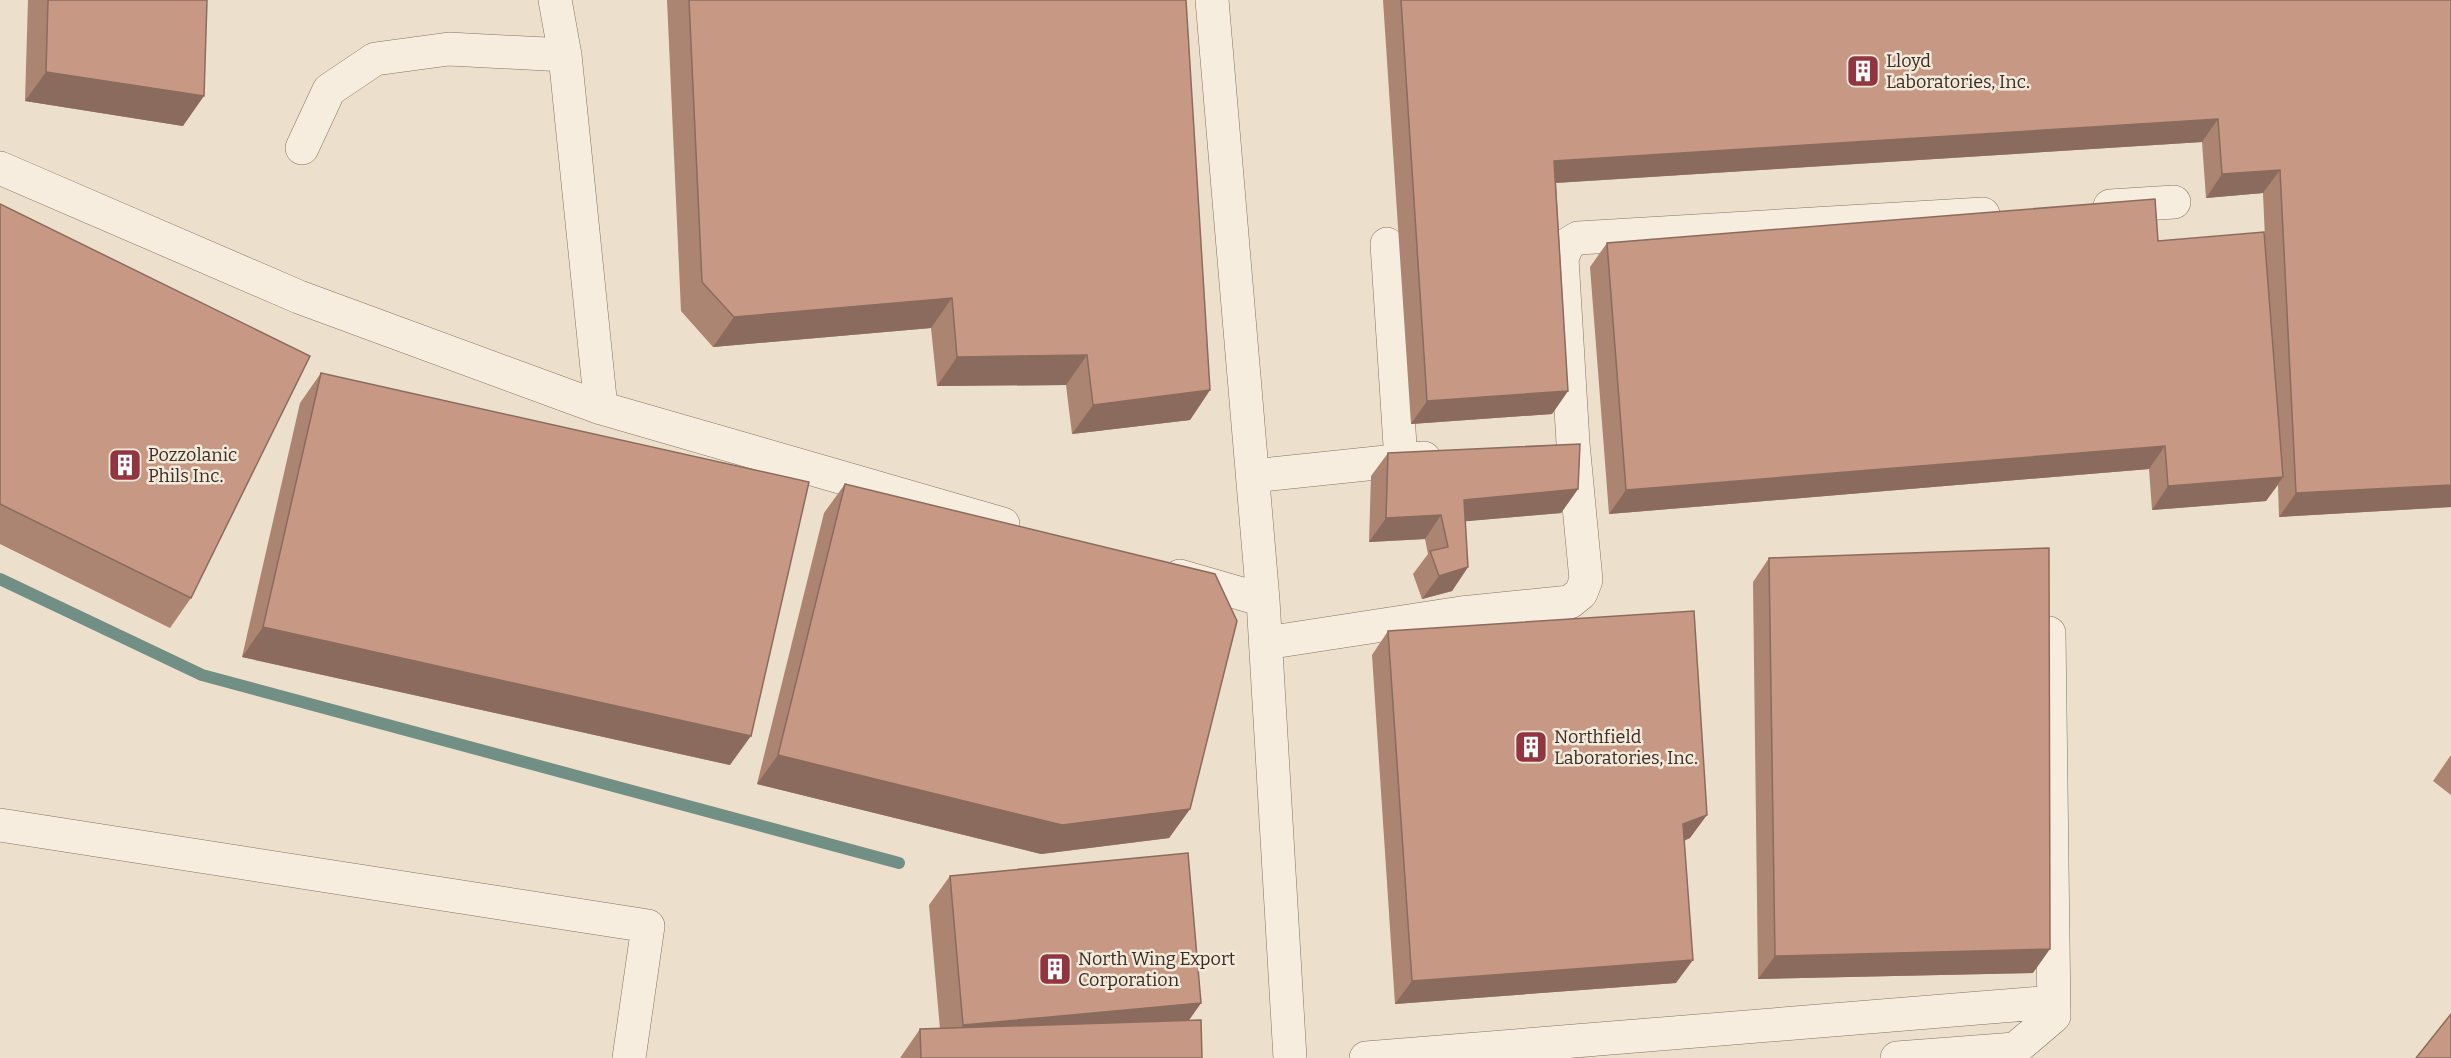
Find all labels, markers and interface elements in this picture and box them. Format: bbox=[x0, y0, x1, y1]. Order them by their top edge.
place label: Lloyd Laboratories, Inc. bbox=[1886, 50, 2030, 93]
building icon: Lloyd Laboratories, Inc. bbox=[1845, 53, 1881, 89]
place label: Pozzolanic Phils Inc. bbox=[148, 444, 237, 487]
building icon: Pozzolanic Phils Inc. bbox=[107, 447, 143, 483]
place label: Northfield Laboratories, Inc. bbox=[1554, 726, 1698, 769]
building icon: Northfield Laboratories, Inc. bbox=[1513, 729, 1549, 765]
place label: North Wing Export Corporation bbox=[1078, 948, 1236, 991]
building icon: North Wing Export Corporation bbox=[1037, 951, 1073, 987]

